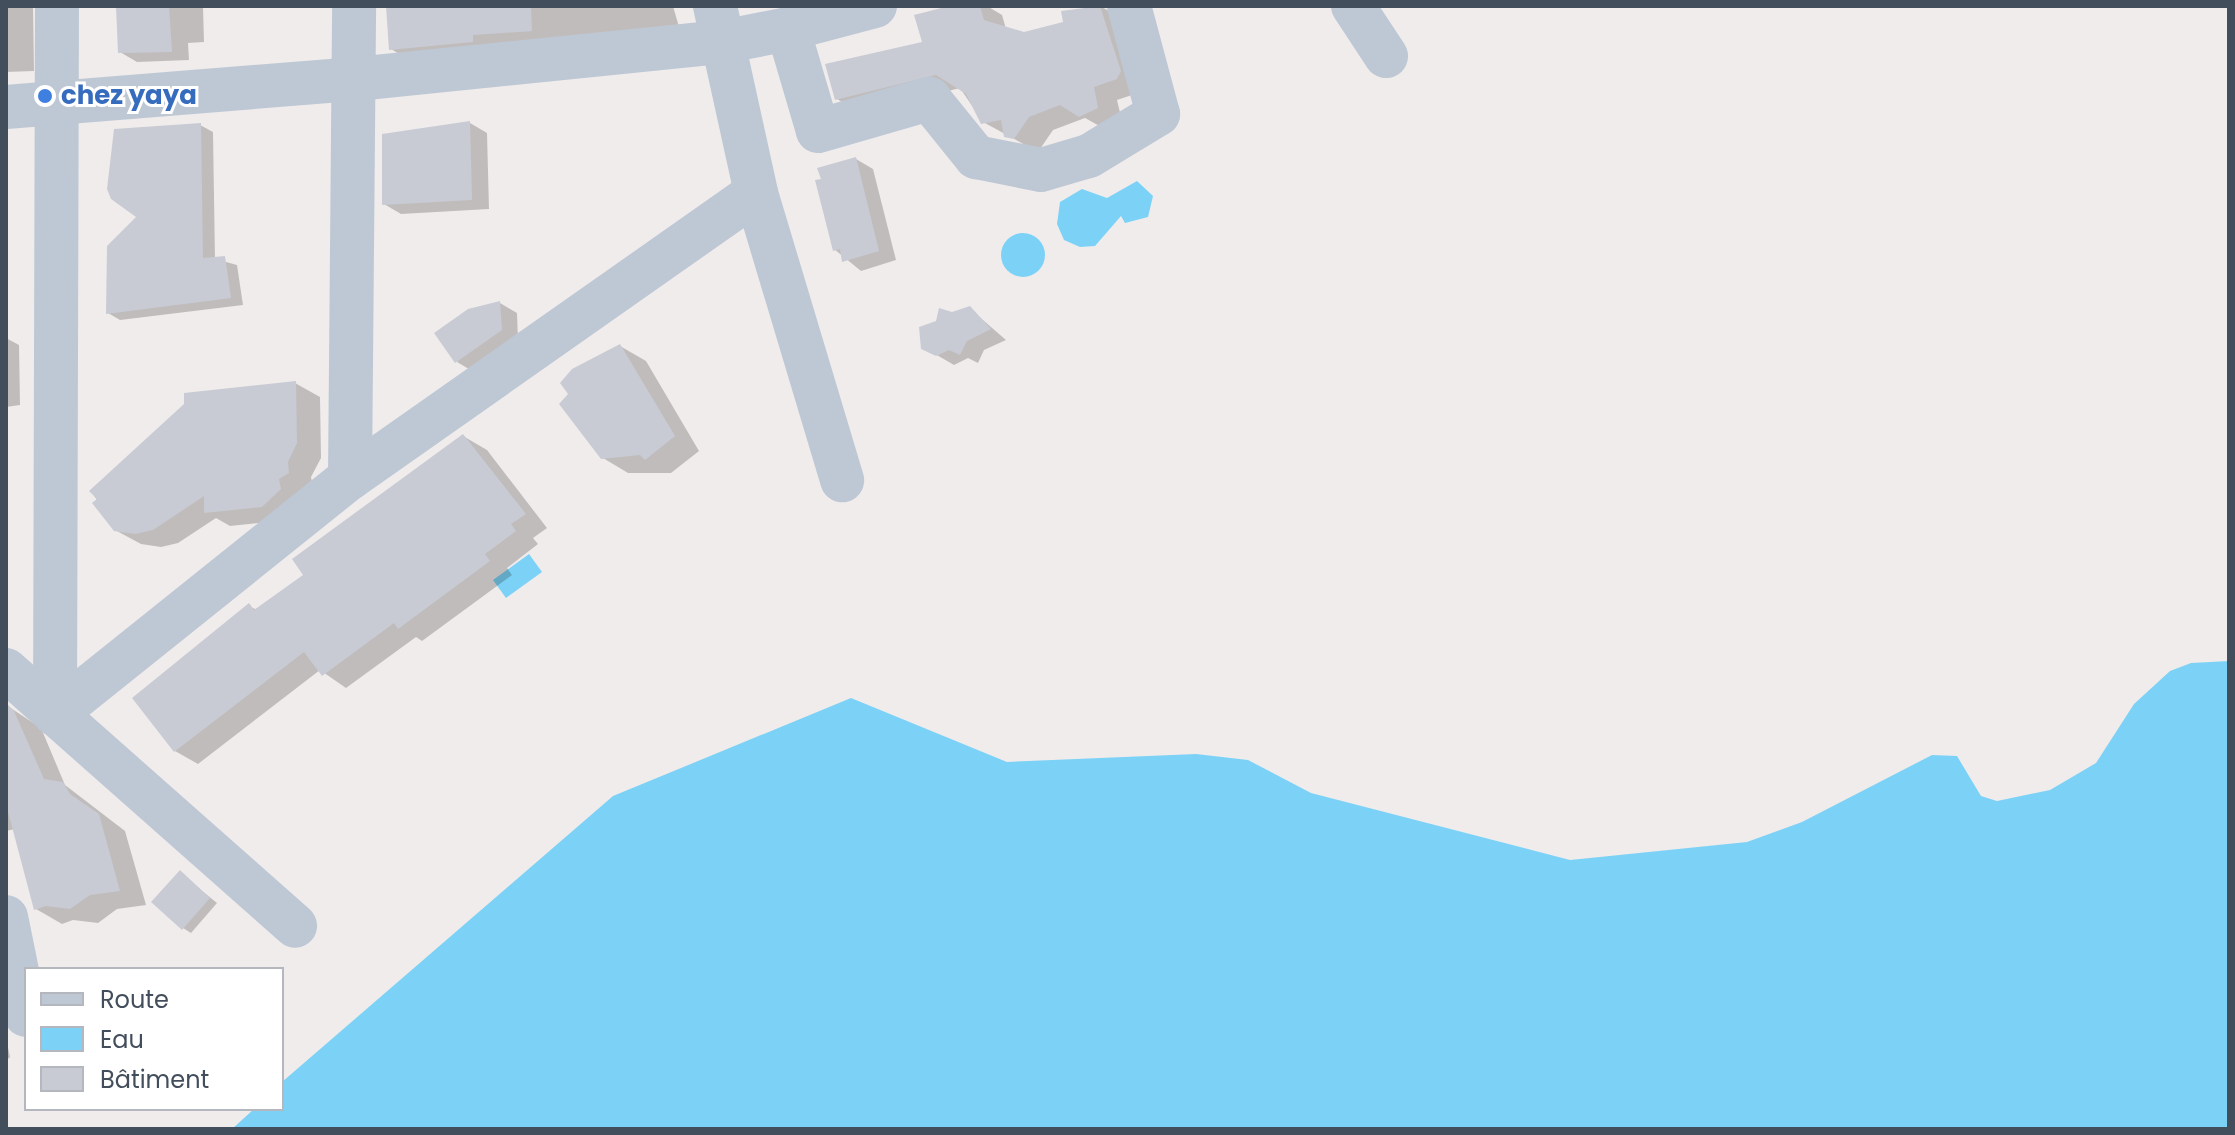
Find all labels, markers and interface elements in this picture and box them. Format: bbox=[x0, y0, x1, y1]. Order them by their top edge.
place label: chez yaya bbox=[61, 80, 197, 112]
marker: chez yaya bbox=[36, 87, 54, 105]
legend bbox=[24, 967, 284, 1111]
text: Route bbox=[100, 983, 169, 1016]
text: Eau bbox=[100, 1023, 144, 1056]
text: Bâtiment bbox=[100, 1063, 209, 1096]

